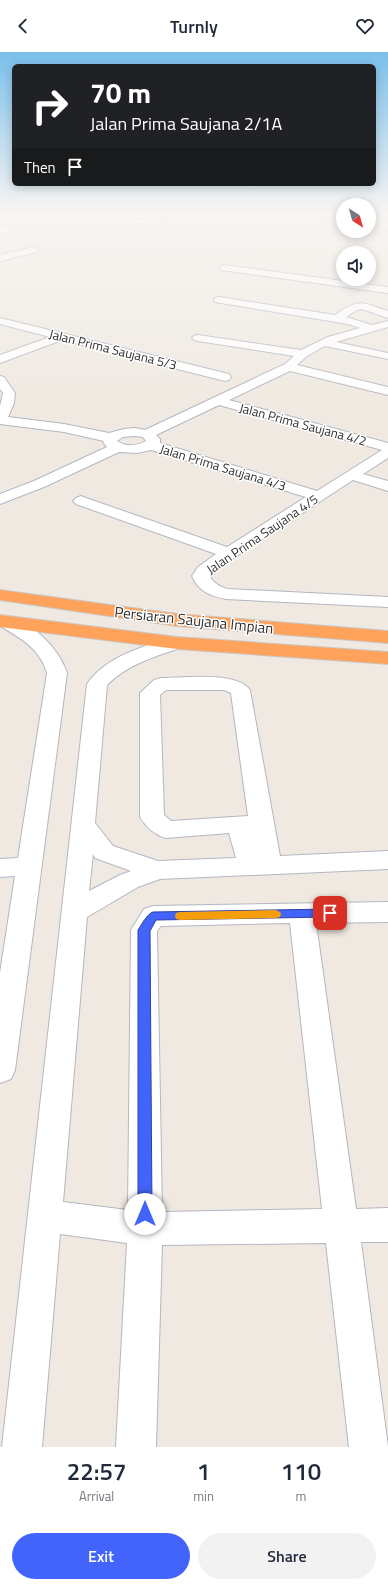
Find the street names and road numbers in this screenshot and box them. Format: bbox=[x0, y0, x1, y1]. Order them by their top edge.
street label: Jalan Prima Saujana 5/3 bbox=[47, 323, 179, 375]
street label: Jalan Prima Saujana 4/2 bbox=[237, 397, 369, 451]
street label: Jalan Prima Saujana 4/3 bbox=[157, 438, 289, 496]
street label: Jalan Prima Saujana 4/5 bbox=[202, 489, 322, 579]
street label: Persiaran Saujana Impian bbox=[113, 600, 275, 640]

